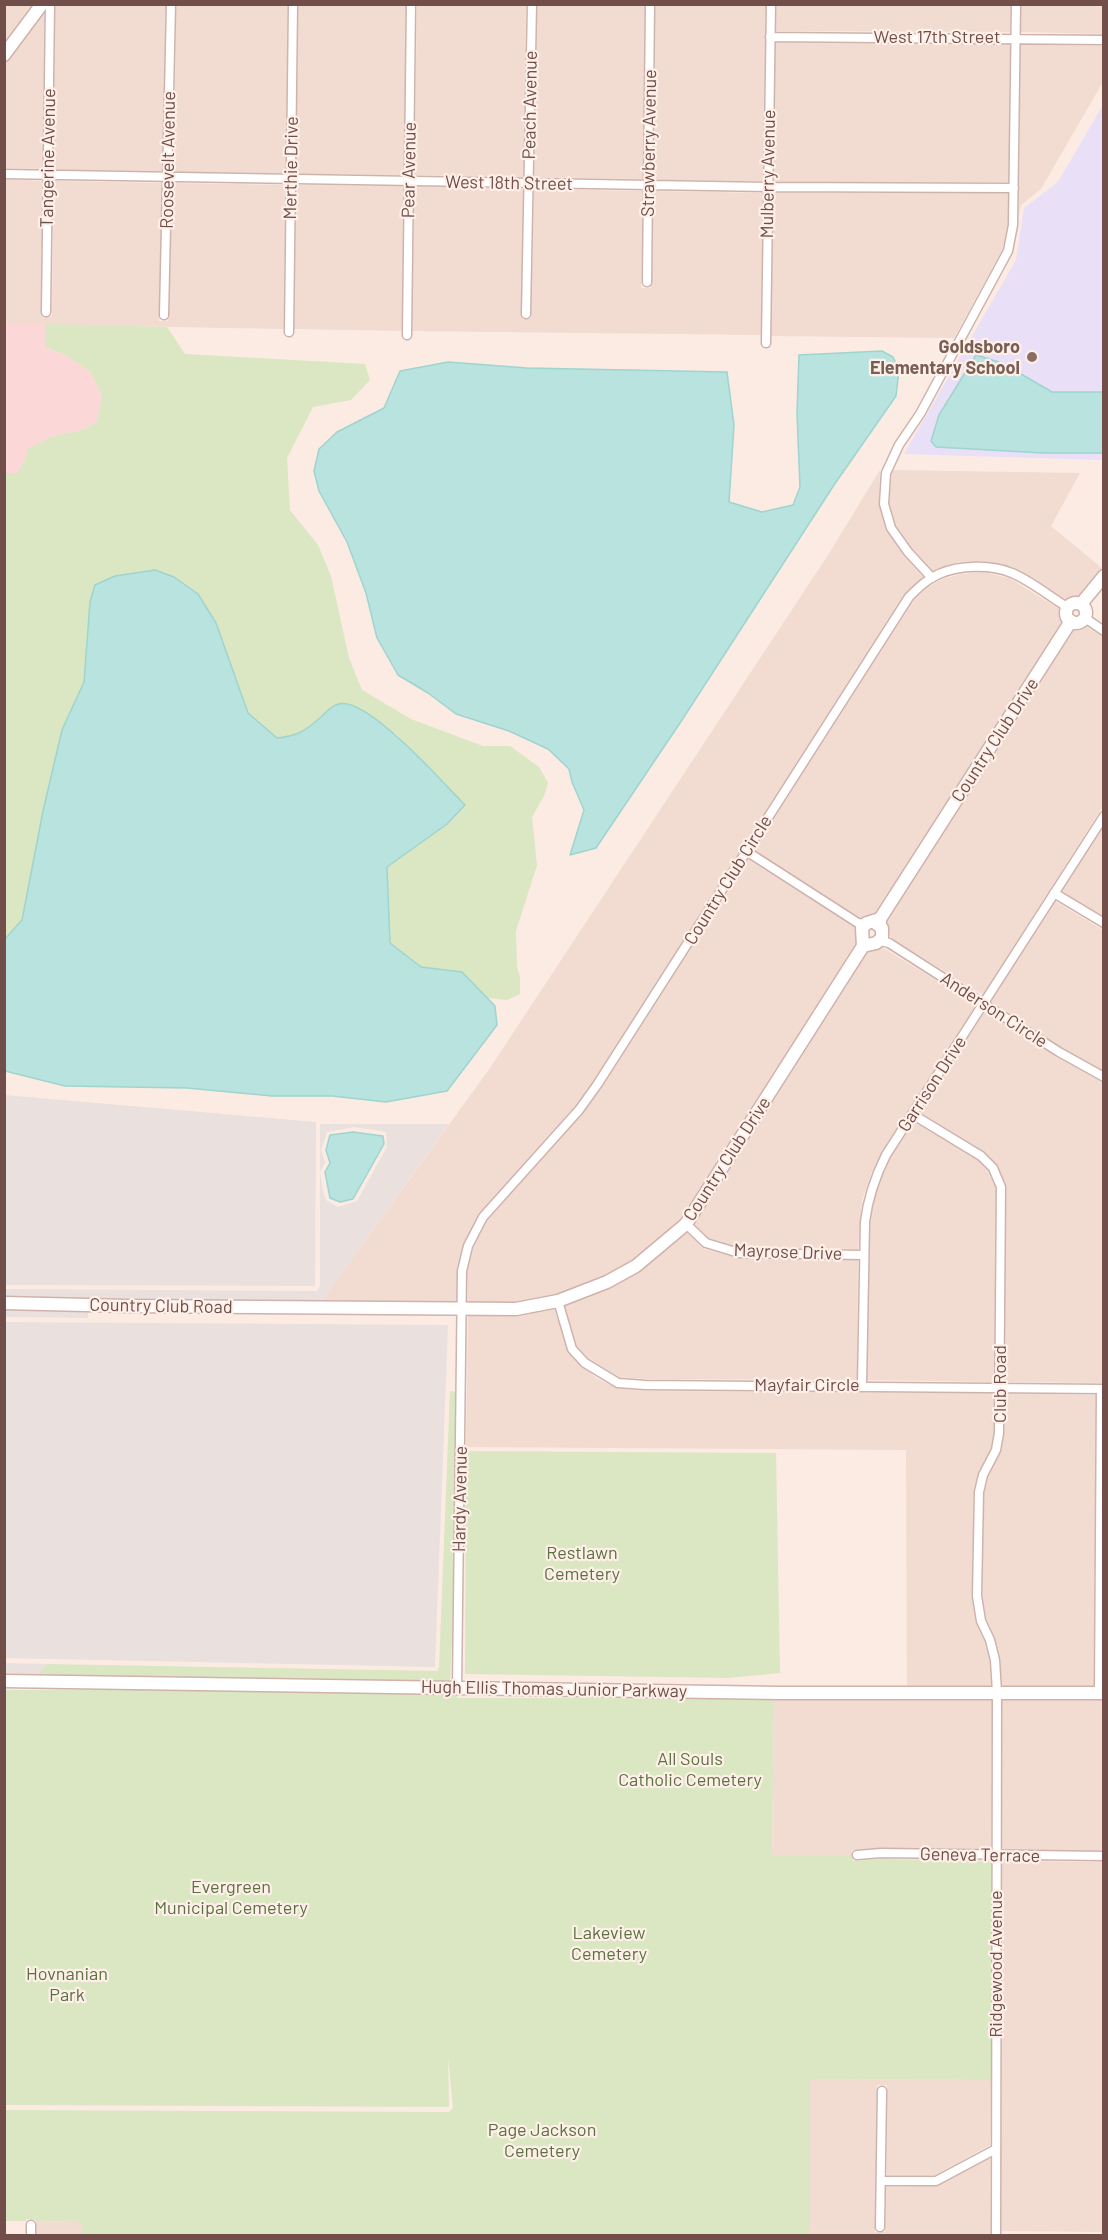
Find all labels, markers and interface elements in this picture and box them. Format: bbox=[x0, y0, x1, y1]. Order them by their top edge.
street label: West 17th Street bbox=[874, 26, 1000, 48]
street label: Peach Avenue bbox=[518, 50, 542, 160]
street label: Strawberry Avenue bbox=[637, 69, 661, 217]
street label: Tangerine Avenue bbox=[36, 88, 60, 228]
street label: Roosevelt Avenue bbox=[156, 91, 180, 229]
street label: Mulberry Avenue bbox=[756, 109, 780, 239]
street label: Merthie Drive bbox=[279, 116, 303, 220]
street label: Pear Avenue bbox=[397, 122, 421, 218]
street label: West 18th Street bbox=[445, 171, 573, 195]
place label: Goldsboro Elementary School bbox=[870, 336, 1020, 378]
marker: Goldsboro Elementary School bbox=[1025, 350, 1039, 364]
street label: Country Club Drive bbox=[947, 674, 1043, 806]
street label: Country Club Circle bbox=[679, 811, 777, 949]
street label: Anderson Circle bbox=[936, 967, 1052, 1053]
street label: Garrison Drive bbox=[893, 1032, 971, 1136]
street label: Country Club Drive bbox=[679, 1093, 775, 1225]
street label: Mayrose Drive bbox=[733, 1239, 843, 1265]
street label: Country Club Road bbox=[89, 1294, 233, 1318]
street label: Club Road bbox=[989, 1345, 1011, 1423]
street label: Mayfair Circle bbox=[754, 1374, 860, 1396]
street label: Hardy Avenue bbox=[448, 1446, 472, 1552]
park label: Restlawn Cemetery bbox=[544, 1542, 620, 1584]
street label: Hugh Ellis Thomas Junior Parkway bbox=[421, 1676, 687, 1702]
park label: All Souls Catholic Cemetery bbox=[618, 1748, 762, 1790]
street label: Geneva Terrace bbox=[920, 1843, 1040, 1867]
park label: Evergreen Municipal Cemetery bbox=[154, 1876, 308, 1918]
street label: Ridgewood Avenue bbox=[985, 1890, 1007, 2038]
park label: Lakeview Cemetery bbox=[571, 1922, 647, 1964]
park label: Hovnanian Park bbox=[26, 1963, 108, 2006]
park label: Page Jackson Cemetery bbox=[488, 2119, 596, 2162]

